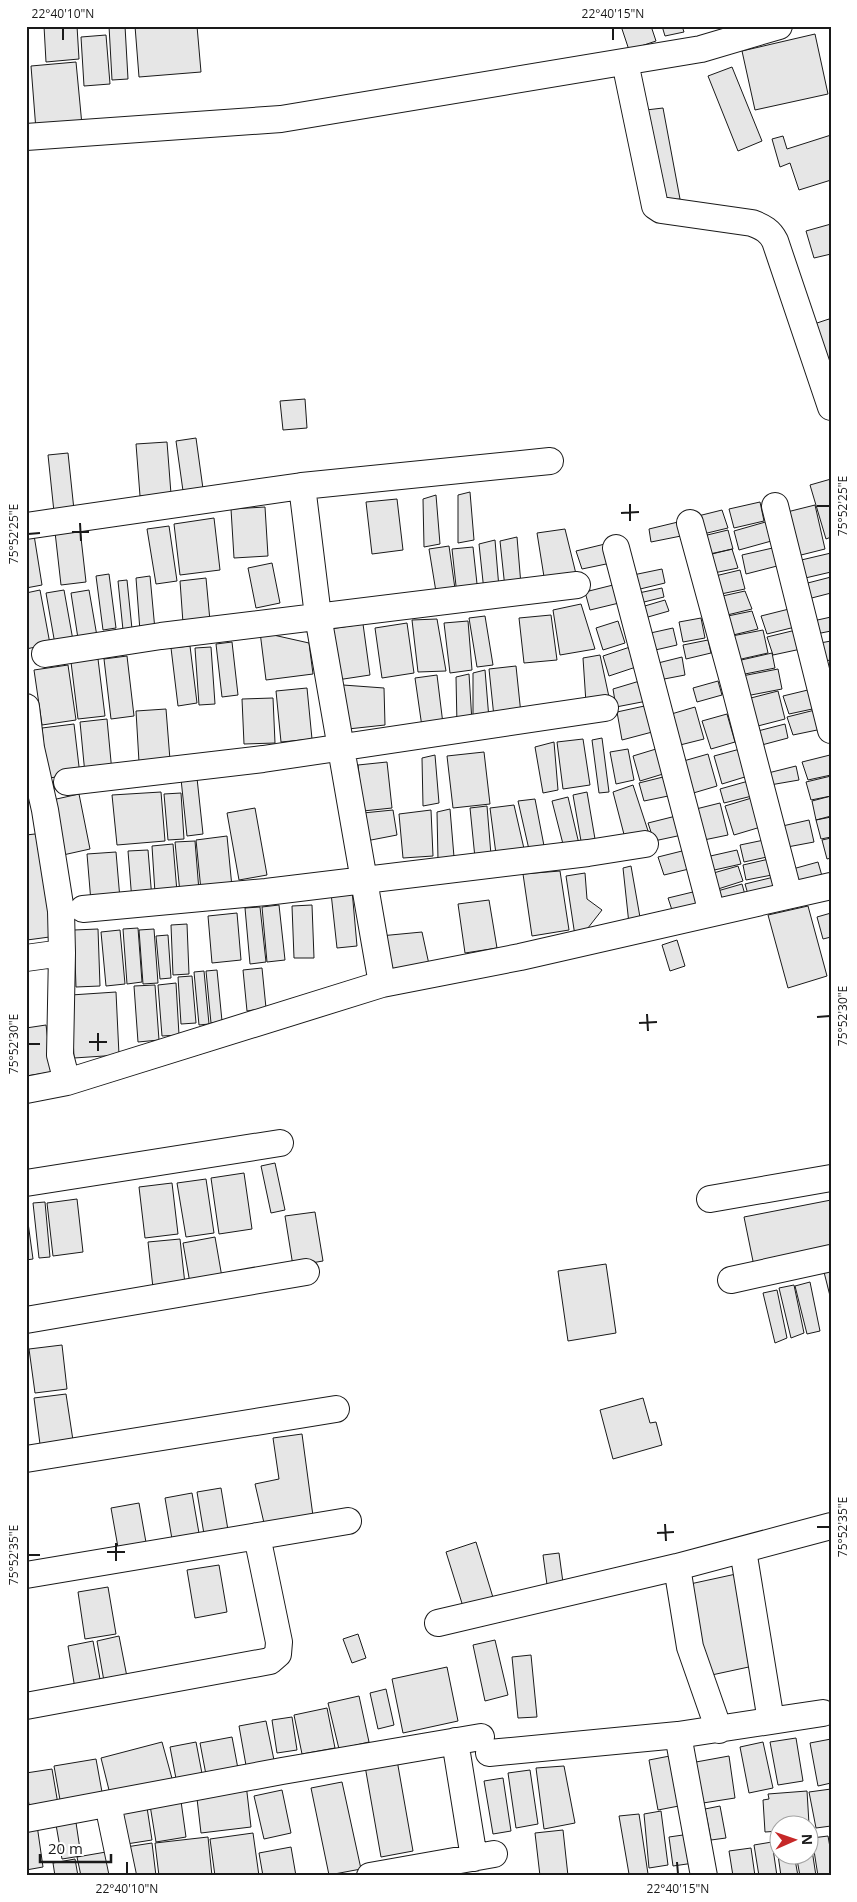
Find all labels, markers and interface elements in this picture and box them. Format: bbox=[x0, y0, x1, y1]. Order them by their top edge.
text: 22°40'10"N bbox=[32, 5, 94, 22]
text: 22°40'15"N bbox=[582, 5, 644, 22]
text: 75°52'25"E bbox=[834, 476, 851, 536]
text: 75°52'25"E bbox=[5, 504, 22, 564]
text: 75°52'30"E bbox=[834, 986, 851, 1046]
text: 75°52'30"E bbox=[5, 1014, 22, 1074]
text: 75°52'35"E bbox=[834, 1497, 851, 1557]
text: 75°52'35"E bbox=[5, 1525, 22, 1585]
north arrow bbox=[770, 1814, 820, 1864]
scale bar bbox=[40, 1832, 111, 1864]
text: N bbox=[798, 1834, 817, 1846]
text: 20 m bbox=[48, 1838, 83, 1858]
text: 22°40'10"N bbox=[96, 1880, 158, 1897]
text: 22°40'15"N bbox=[647, 1880, 709, 1897]

